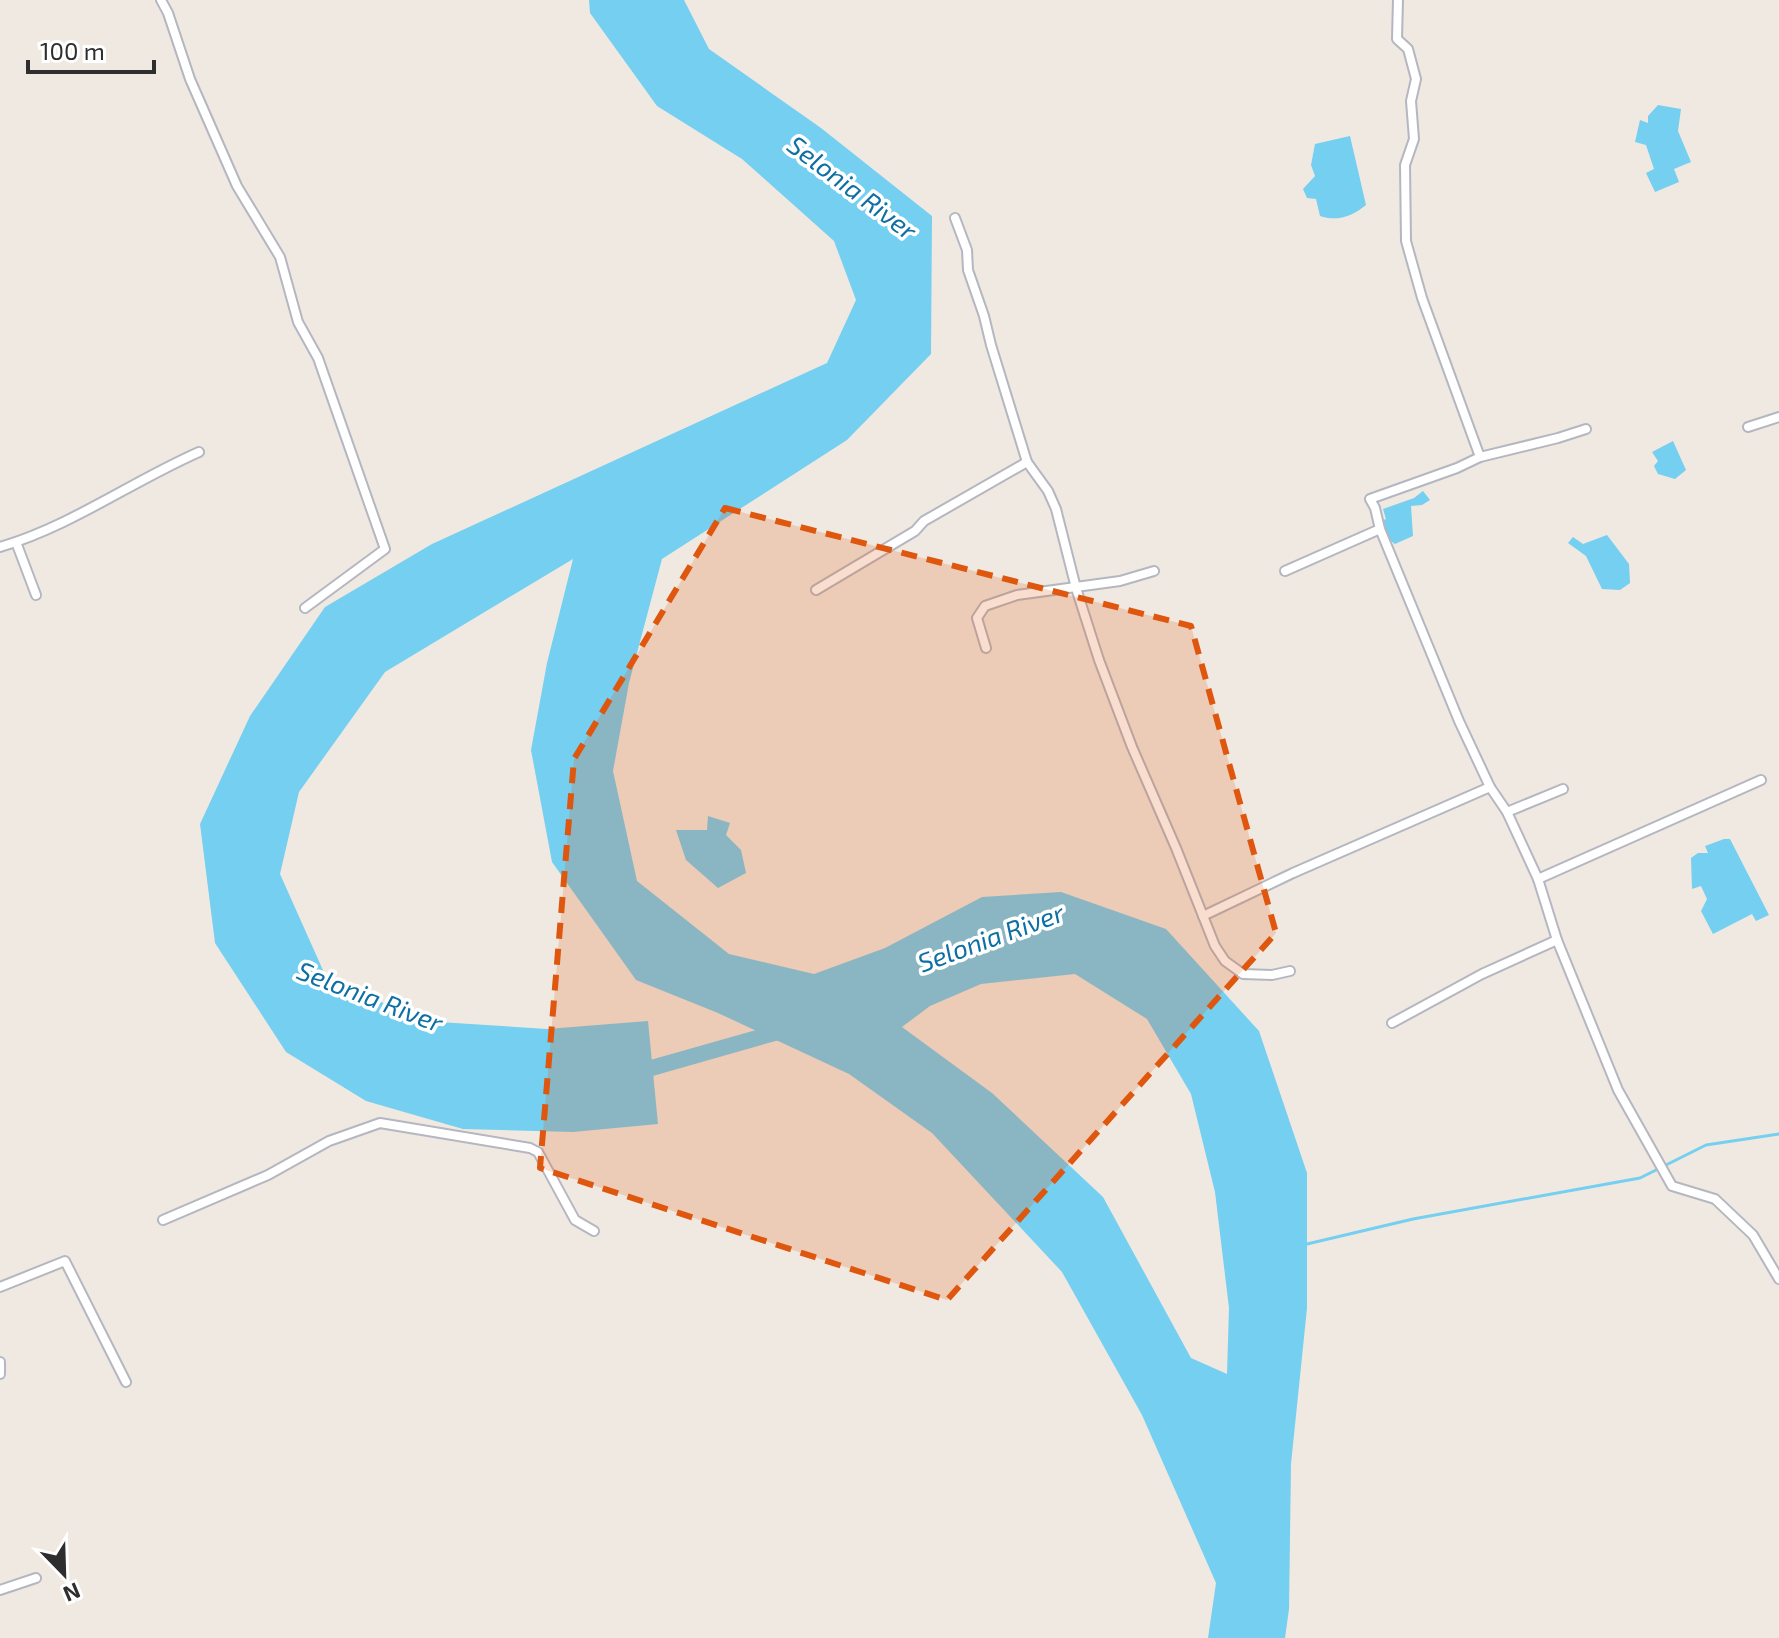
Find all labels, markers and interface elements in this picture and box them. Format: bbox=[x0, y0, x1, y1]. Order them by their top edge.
scale bar bbox=[28, 24, 154, 74]
text: 100 m bbox=[40, 36, 105, 65]
water label: Selonia River bbox=[782, 128, 924, 246]
water label: Selonia River bbox=[913, 896, 1069, 977]
water label: Selonia River bbox=[293, 954, 448, 1038]
north arrow bbox=[24, 1534, 104, 1614]
text: N bbox=[60, 1578, 85, 1608]

